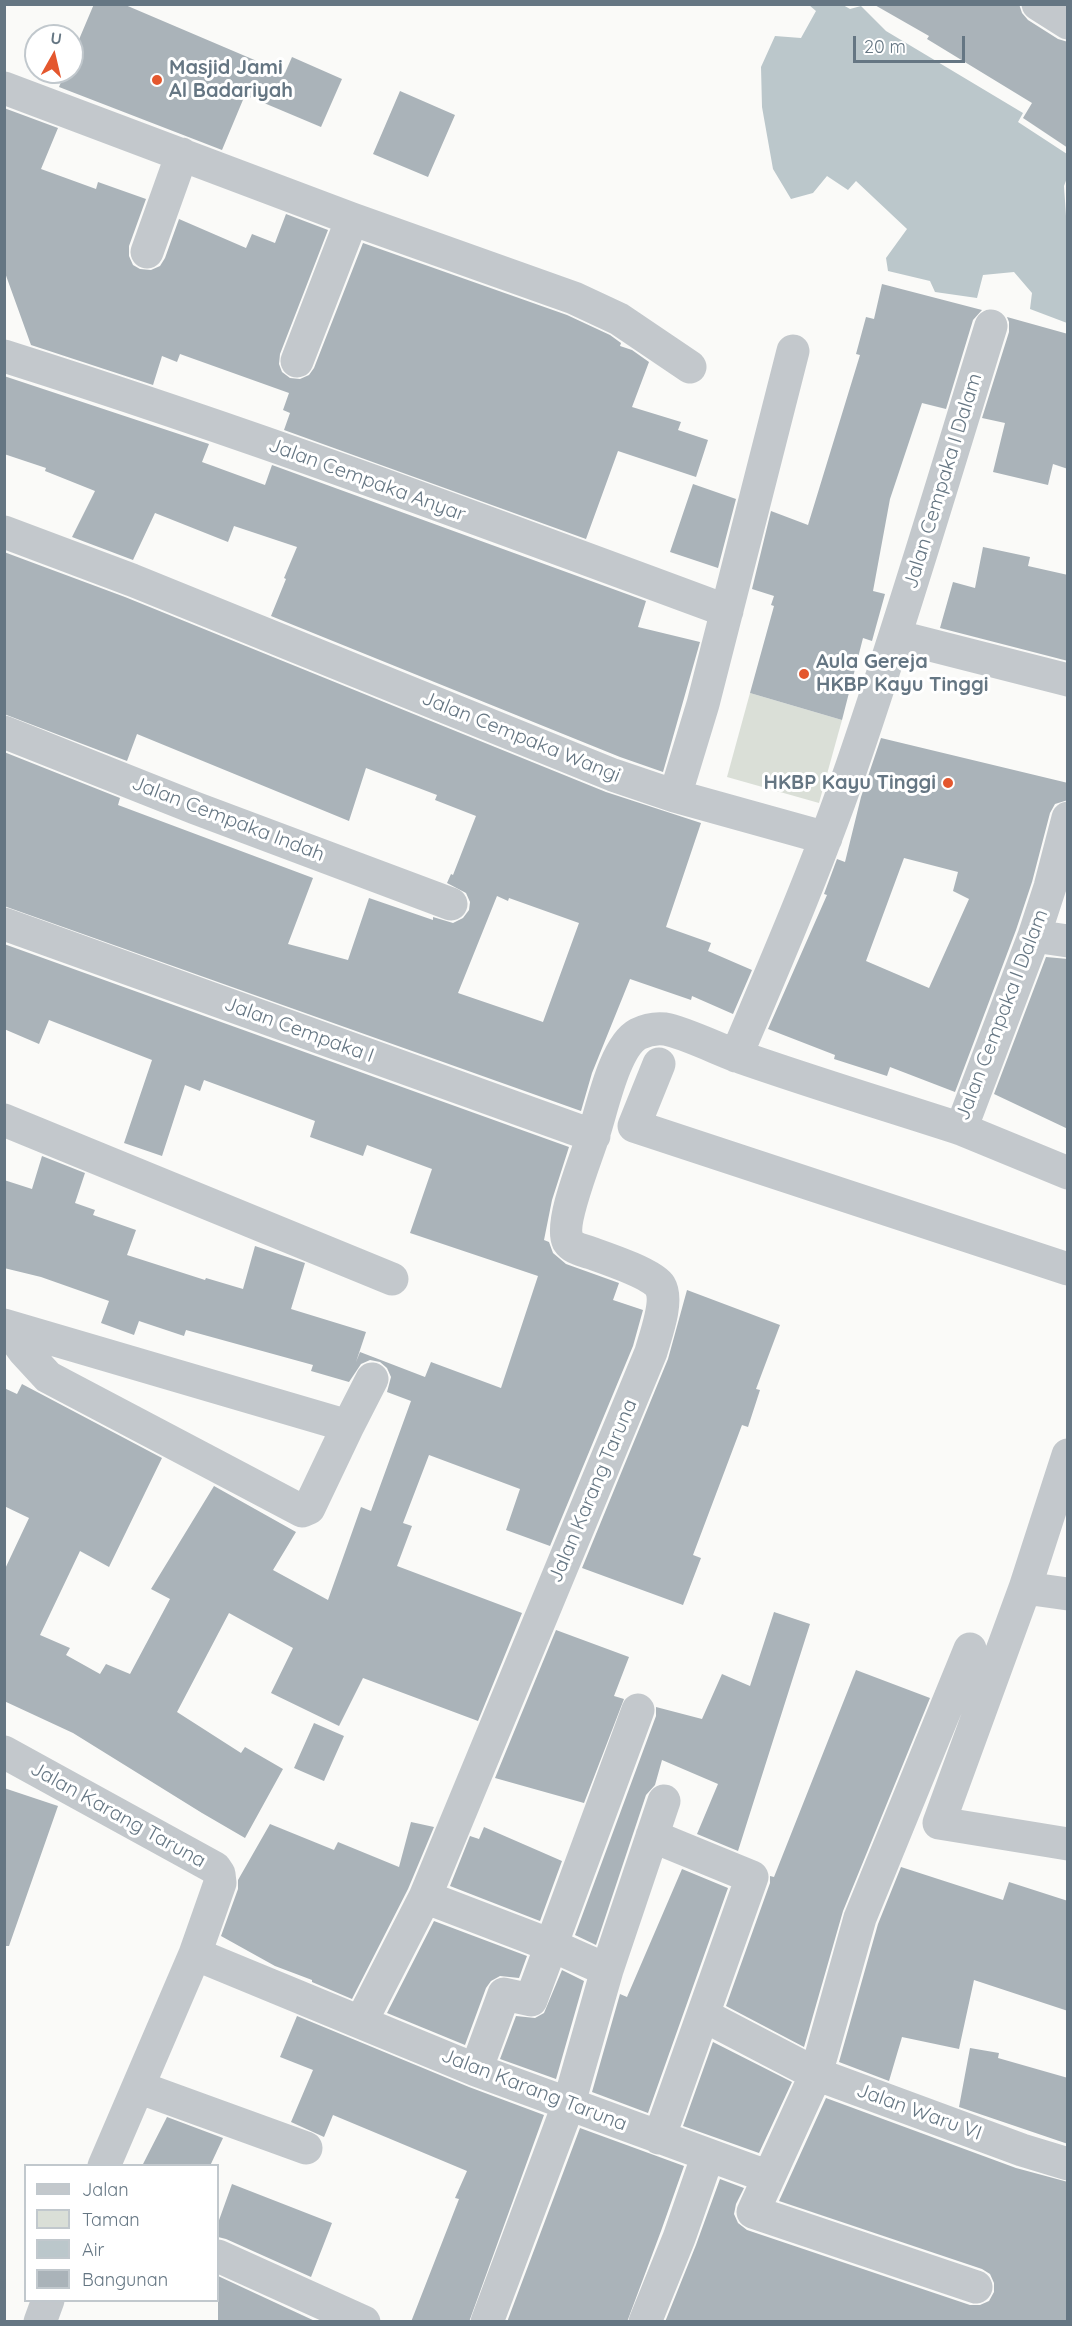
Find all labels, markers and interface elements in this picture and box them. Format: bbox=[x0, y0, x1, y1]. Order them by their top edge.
north arrow bbox=[24, 24, 84, 84]
scale bar bbox=[856, 24, 968, 62]
text: U bbox=[49, 27, 63, 49]
text: 20 m bbox=[864, 35, 906, 58]
place label: Masjid Jami Al Badariyah bbox=[169, 56, 293, 103]
marker: Masjid Jami Al Badariyah bbox=[150, 73, 164, 87]
street label: Jalan Cempaka I Dalam bbox=[899, 370, 987, 592]
street label: Jalan Cempaka Anyar bbox=[265, 433, 469, 527]
place label: Aula Gereja HKBP Kayu Tinggi bbox=[816, 650, 988, 697]
marker: Aula Gereja HKBP Kayu Tinggi bbox=[797, 667, 811, 681]
street label: Jalan Cempaka Wangi bbox=[418, 686, 624, 788]
street label: Jalan Cempaka Indah bbox=[128, 771, 328, 867]
place label: HKBP Kayu Tinggi bbox=[764, 771, 936, 795]
marker: HKBP Kayu Tinggi bbox=[941, 776, 955, 790]
street label: Jalan Cempaka I Dalam bbox=[951, 906, 1053, 1124]
street label: Jalan Cempaka I bbox=[221, 992, 377, 1068]
street label: Jalan Karang Taruna bbox=[543, 1396, 643, 1586]
street label: Jalan Karang Taruna bbox=[26, 1757, 210, 1873]
street label: Jalan Karang Taruna bbox=[438, 2044, 630, 2136]
street label: Jalan Waru VI bbox=[853, 2078, 985, 2146]
legend bbox=[24, 2164, 219, 2302]
text: Jalan bbox=[82, 2178, 129, 2201]
text: Taman bbox=[82, 2208, 140, 2231]
text: Air bbox=[82, 2238, 104, 2261]
text: Bangunan bbox=[82, 2268, 168, 2291]

